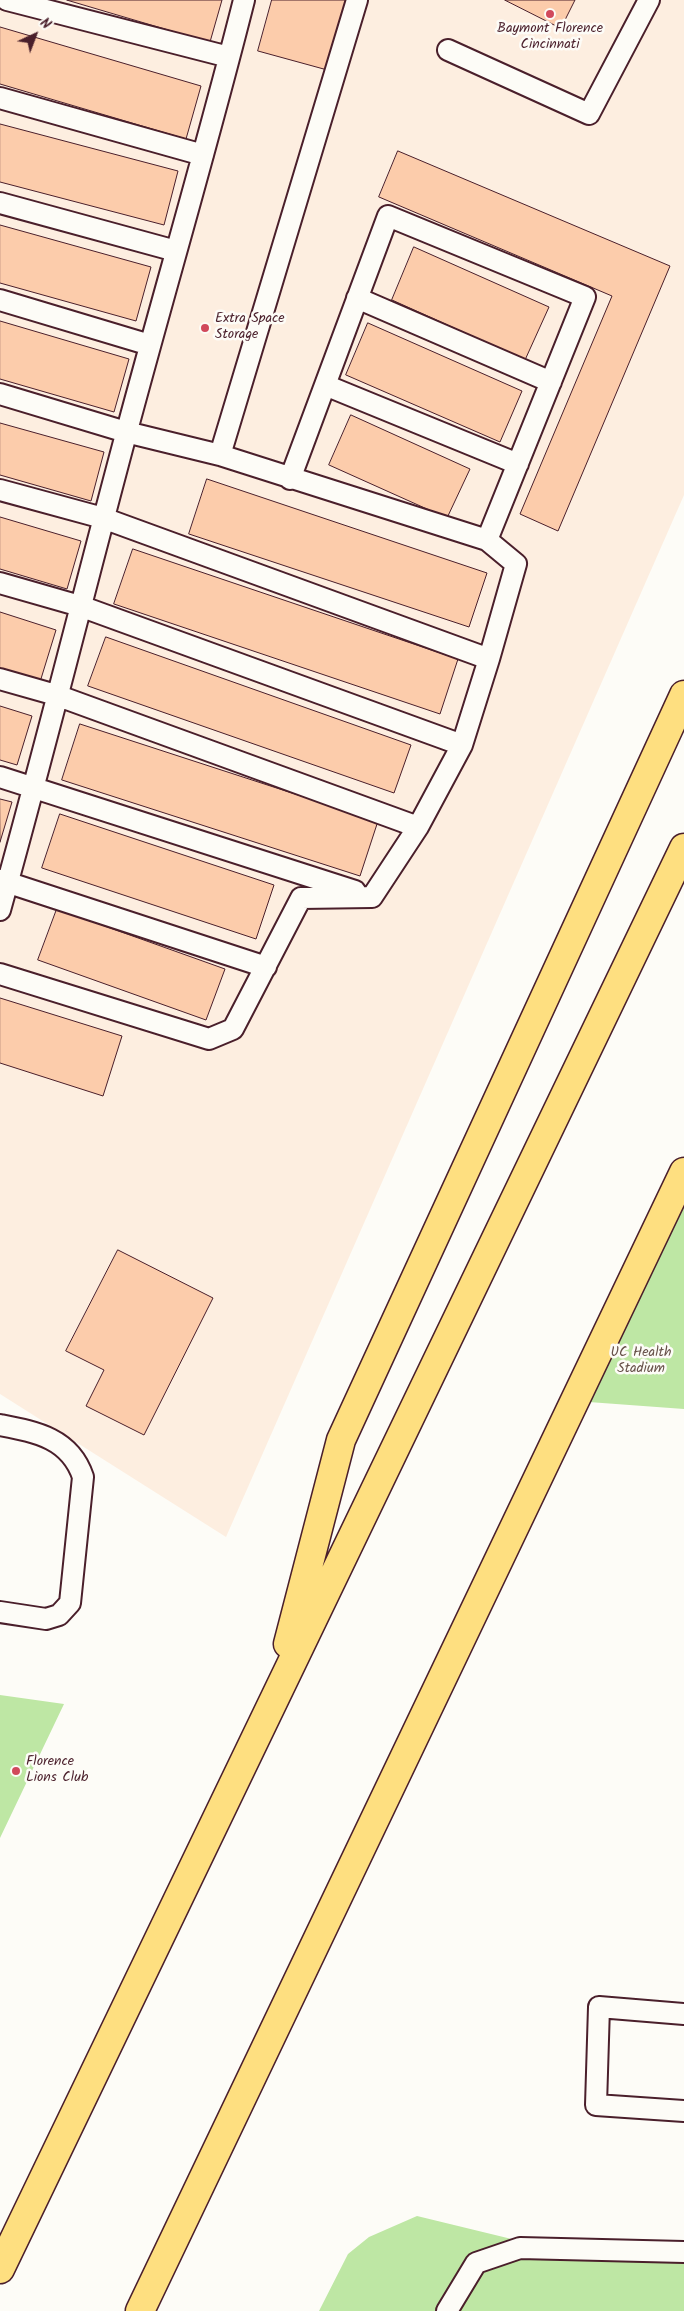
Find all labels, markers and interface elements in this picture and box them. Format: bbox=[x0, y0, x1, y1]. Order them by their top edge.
marker: Baymont Florence Cincinnati bbox=[544, 8, 556, 20]
north arrow bbox=[10, 10, 60, 60]
text: N bbox=[34, 13, 56, 35]
place label: Baymont Florence Cincinnati bbox=[497, 22, 603, 54]
place label: Extra Space Storage bbox=[215, 312, 285, 344]
marker: Extra Space Storage bbox=[199, 322, 211, 334]
park label: UC Health Stadium bbox=[611, 1346, 671, 1378]
place label: Florence Lions Club bbox=[26, 1755, 88, 1788]
marker: Florence Lions Club bbox=[10, 1765, 22, 1777]

